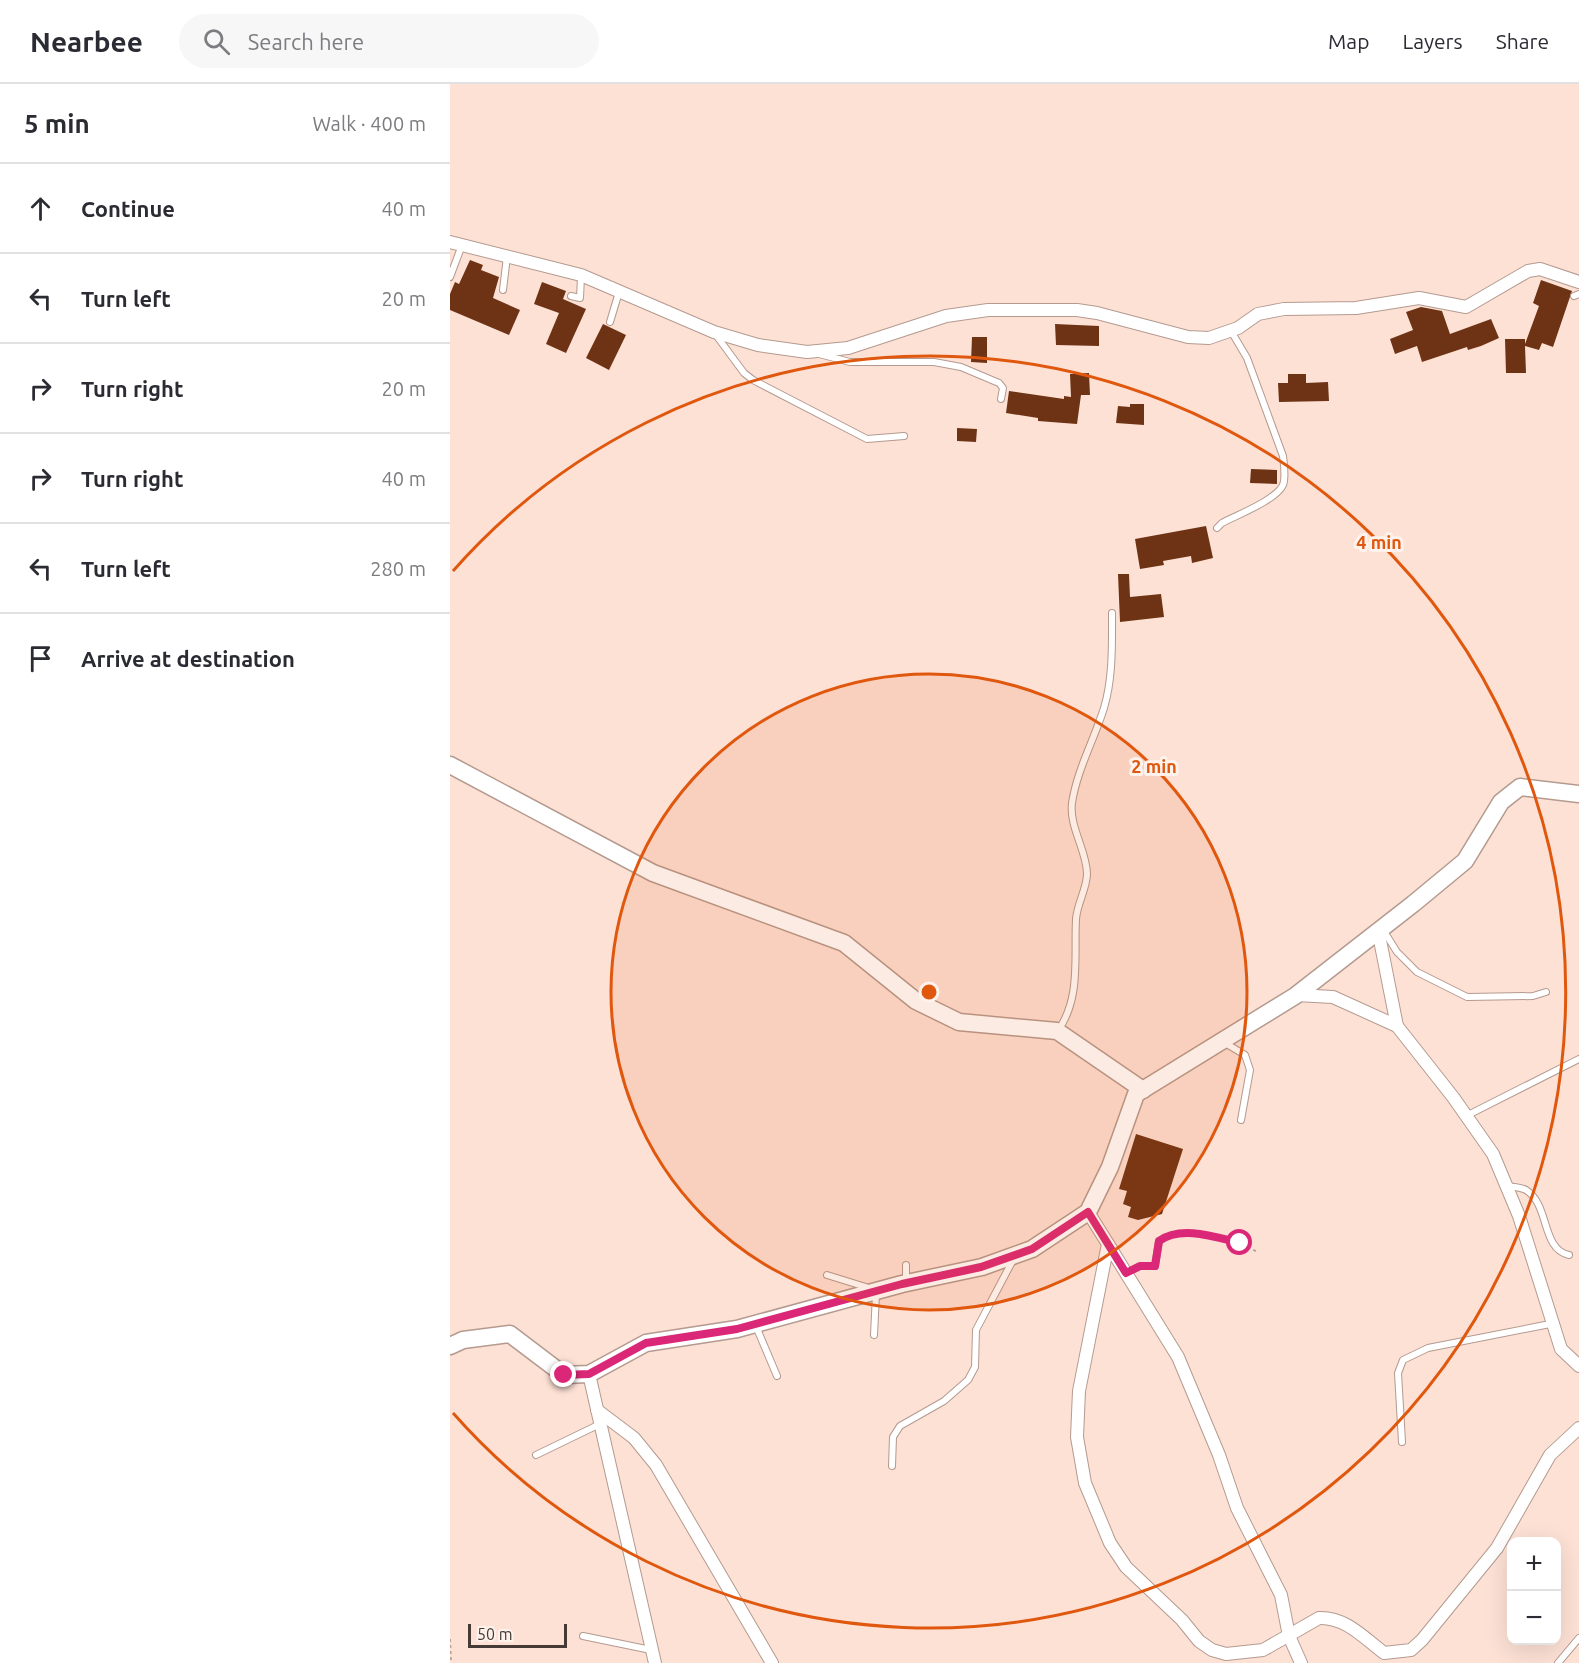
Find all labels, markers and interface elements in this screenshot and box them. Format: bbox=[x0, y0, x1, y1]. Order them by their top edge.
search box bbox=[179, 14, 599, 68]
icon: search bbox=[200, 25, 233, 58]
text: Nearbee bbox=[30, 26, 143, 57]
text: Search here bbox=[248, 29, 364, 54]
text: Map bbox=[1328, 29, 1369, 53]
text: Layers bbox=[1402, 29, 1463, 53]
text: Share bbox=[1496, 29, 1549, 53]
text: 5 min bbox=[24, 109, 90, 138]
text: Walk · 400 m bbox=[313, 112, 426, 135]
icon: ahead bbox=[24, 192, 57, 225]
text: Continue bbox=[81, 196, 175, 221]
text: 40 m bbox=[382, 197, 426, 220]
icon: left bbox=[24, 282, 57, 315]
text: Turn left bbox=[81, 286, 171, 311]
text: 20 m bbox=[382, 287, 426, 310]
icon: right bbox=[24, 372, 57, 405]
text: Turn right bbox=[81, 376, 183, 401]
text: 20 m bbox=[382, 377, 426, 400]
icon: right bbox=[24, 462, 57, 495]
text: Turn right bbox=[81, 466, 183, 491]
text: 40 m bbox=[382, 467, 426, 490]
text: 4 min bbox=[1356, 532, 1402, 552]
icon: left bbox=[24, 552, 57, 585]
text: Turn left bbox=[81, 556, 171, 581]
text: 280 m bbox=[370, 557, 426, 580]
icon: arrive bbox=[24, 642, 57, 675]
text: Arrive at destination bbox=[81, 646, 295, 671]
text: 2 min bbox=[1131, 756, 1177, 776]
centre of rings bbox=[919, 982, 939, 1002]
route start bbox=[1226, 1229, 1252, 1255]
route end bbox=[550, 1361, 576, 1387]
map controls bbox=[1507, 1537, 1561, 1645]
button: + bbox=[1507, 1537, 1561, 1591]
button: − bbox=[1507, 1591, 1561, 1645]
scale bar bbox=[468, 1621, 567, 1648]
text: 50 m bbox=[477, 1625, 513, 1643]

